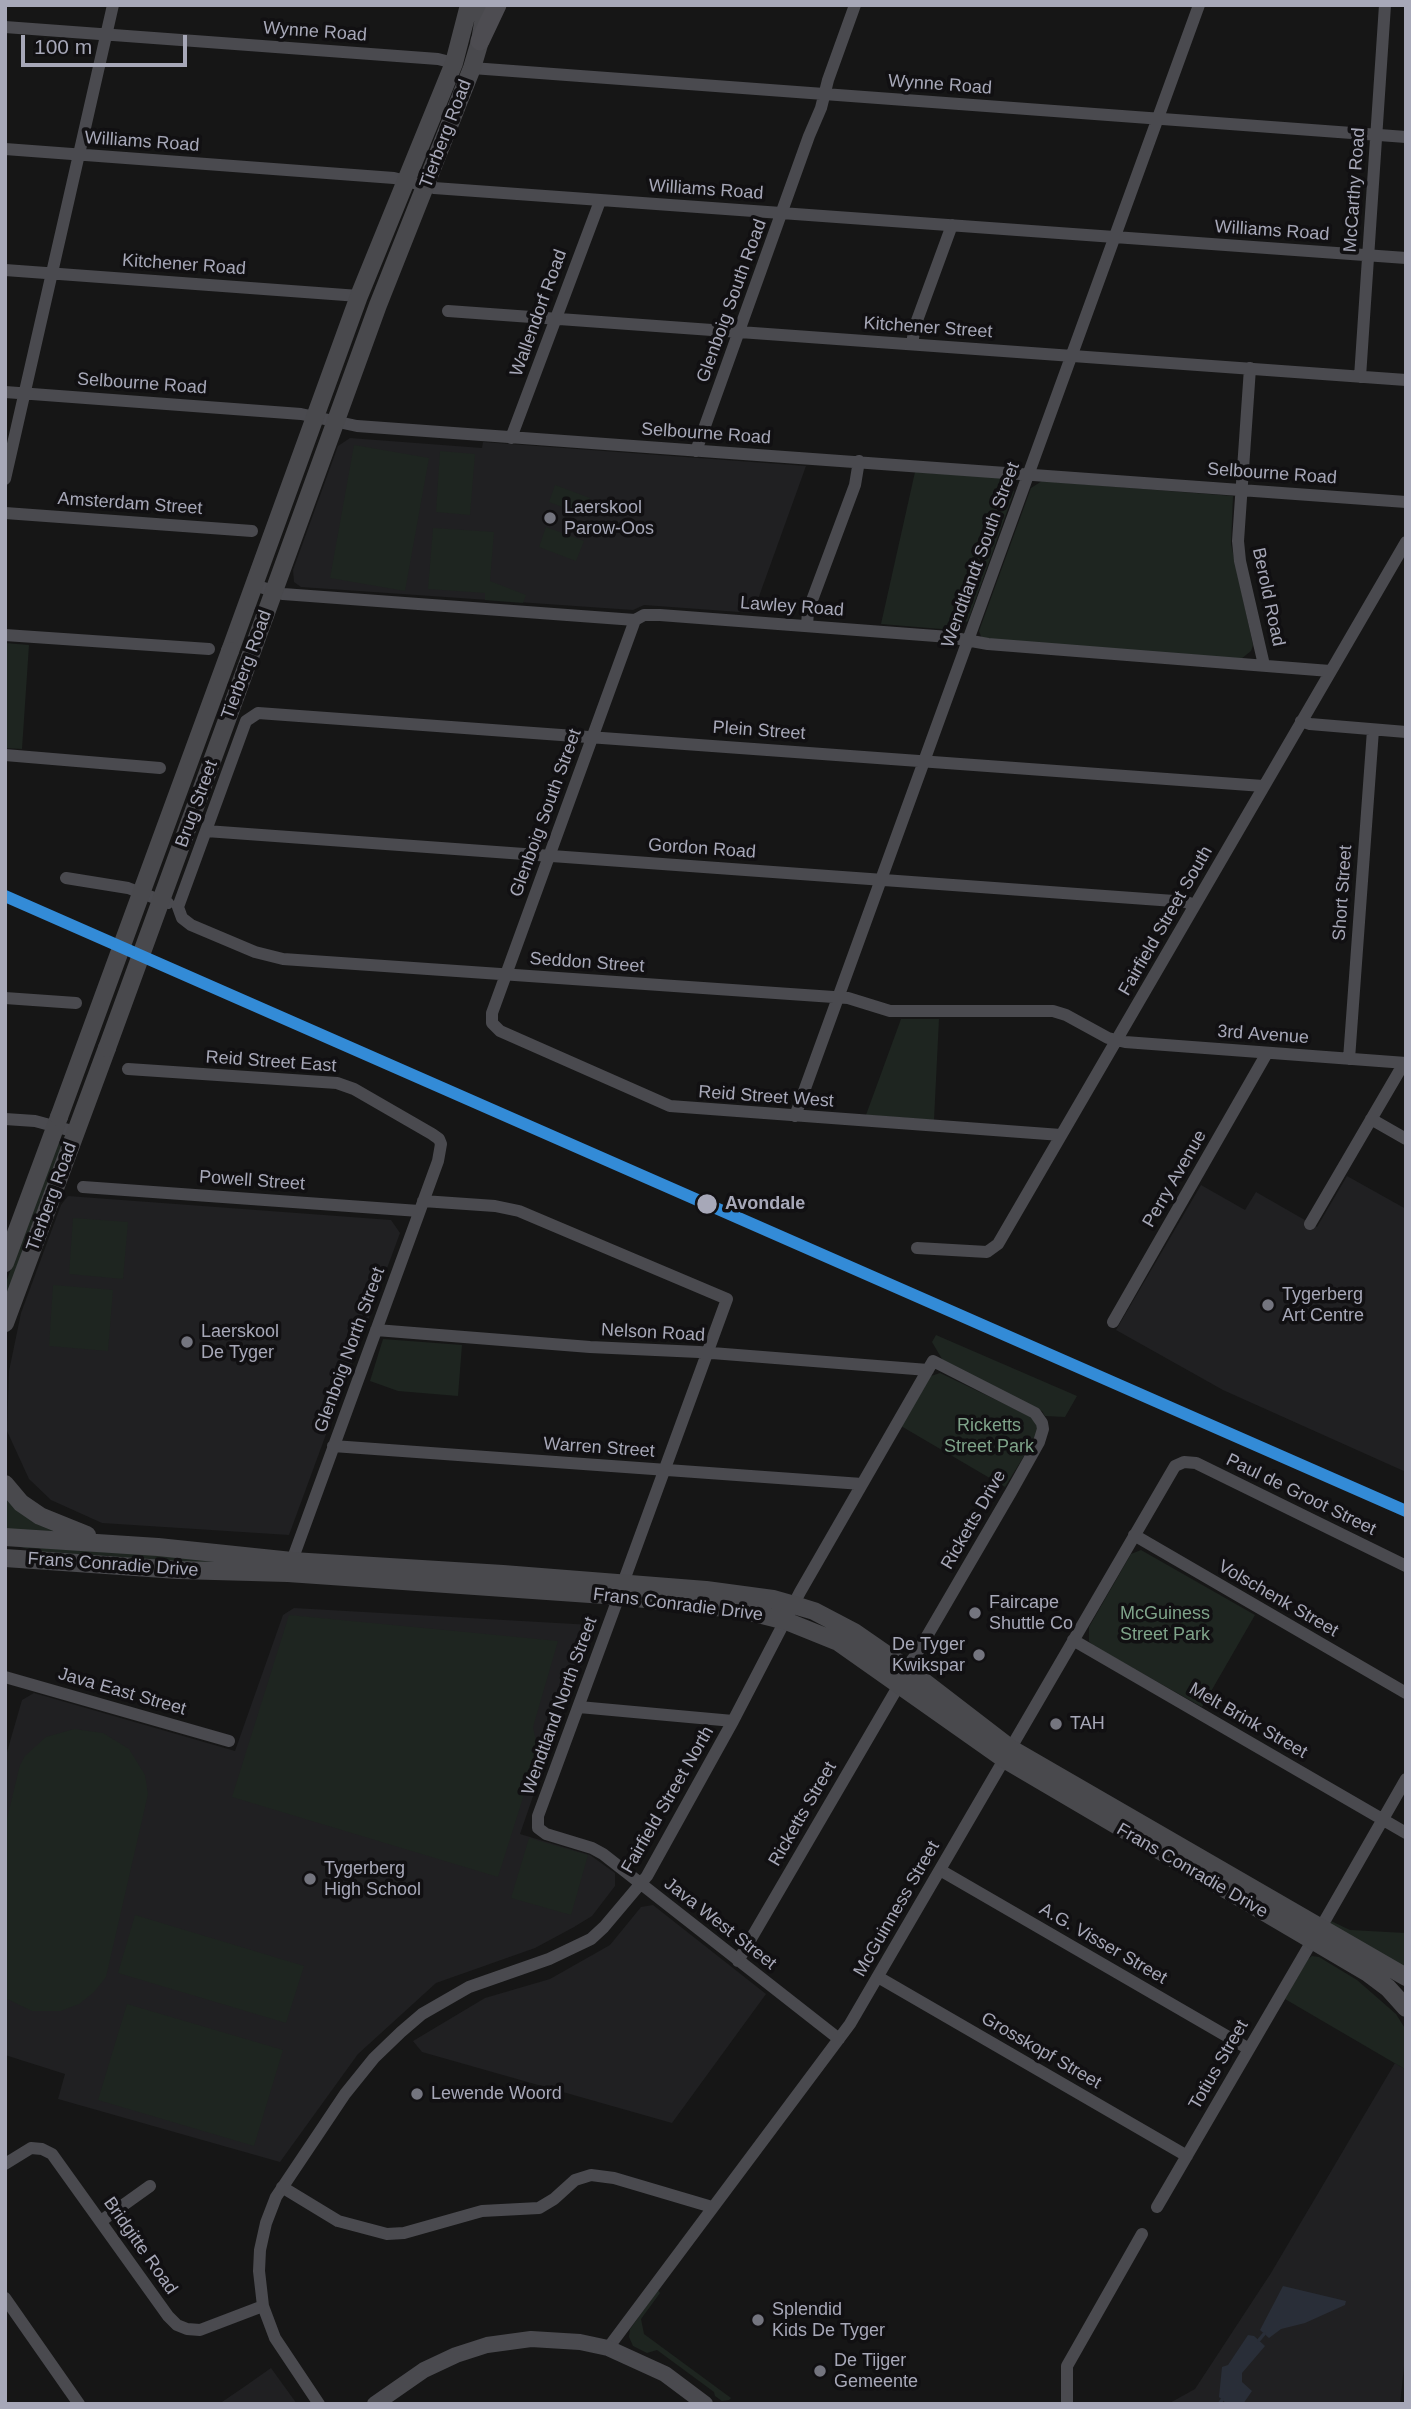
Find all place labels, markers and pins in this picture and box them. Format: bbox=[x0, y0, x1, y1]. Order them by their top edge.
place label: Laerskool Parow-Oos bbox=[564, 497, 654, 540]
marker: Laerskool Parow-Oos bbox=[542, 510, 558, 526]
marker: Avondale bbox=[695, 1192, 719, 1216]
place label: Avondale bbox=[725, 1193, 805, 1215]
place label: Tygerberg Art Centre bbox=[1282, 1284, 1364, 1326]
marker: Tygerberg Art Centre bbox=[1260, 1297, 1276, 1313]
place label: Laerskool De Tyger bbox=[201, 1321, 279, 1364]
marker: Laerskool De Tyger bbox=[179, 1334, 195, 1350]
place label: Faircape Shuttle Co bbox=[989, 1592, 1073, 1634]
marker: Faircape Shuttle Co bbox=[967, 1605, 983, 1621]
place label: De Tyger Kwikspar bbox=[892, 1634, 965, 1676]
marker: De Tyger Kwikspar bbox=[971, 1647, 987, 1663]
place label: TAH bbox=[1070, 1713, 1105, 1735]
marker: TAH bbox=[1048, 1716, 1064, 1732]
place label: Tygerberg High School bbox=[324, 1858, 421, 1900]
marker: Tygerberg High School bbox=[302, 1871, 318, 1887]
place label: Lewende Woord bbox=[431, 2083, 562, 2105]
marker: Lewende Woord bbox=[409, 2086, 425, 2102]
place label: Splendid Kids De Tyger bbox=[772, 2299, 885, 2342]
marker: Splendid Kids De Tyger bbox=[750, 2312, 766, 2328]
place label: De Tijger Gemeente bbox=[834, 2350, 918, 2392]
marker: De Tijger Gemeente bbox=[812, 2363, 828, 2379]

